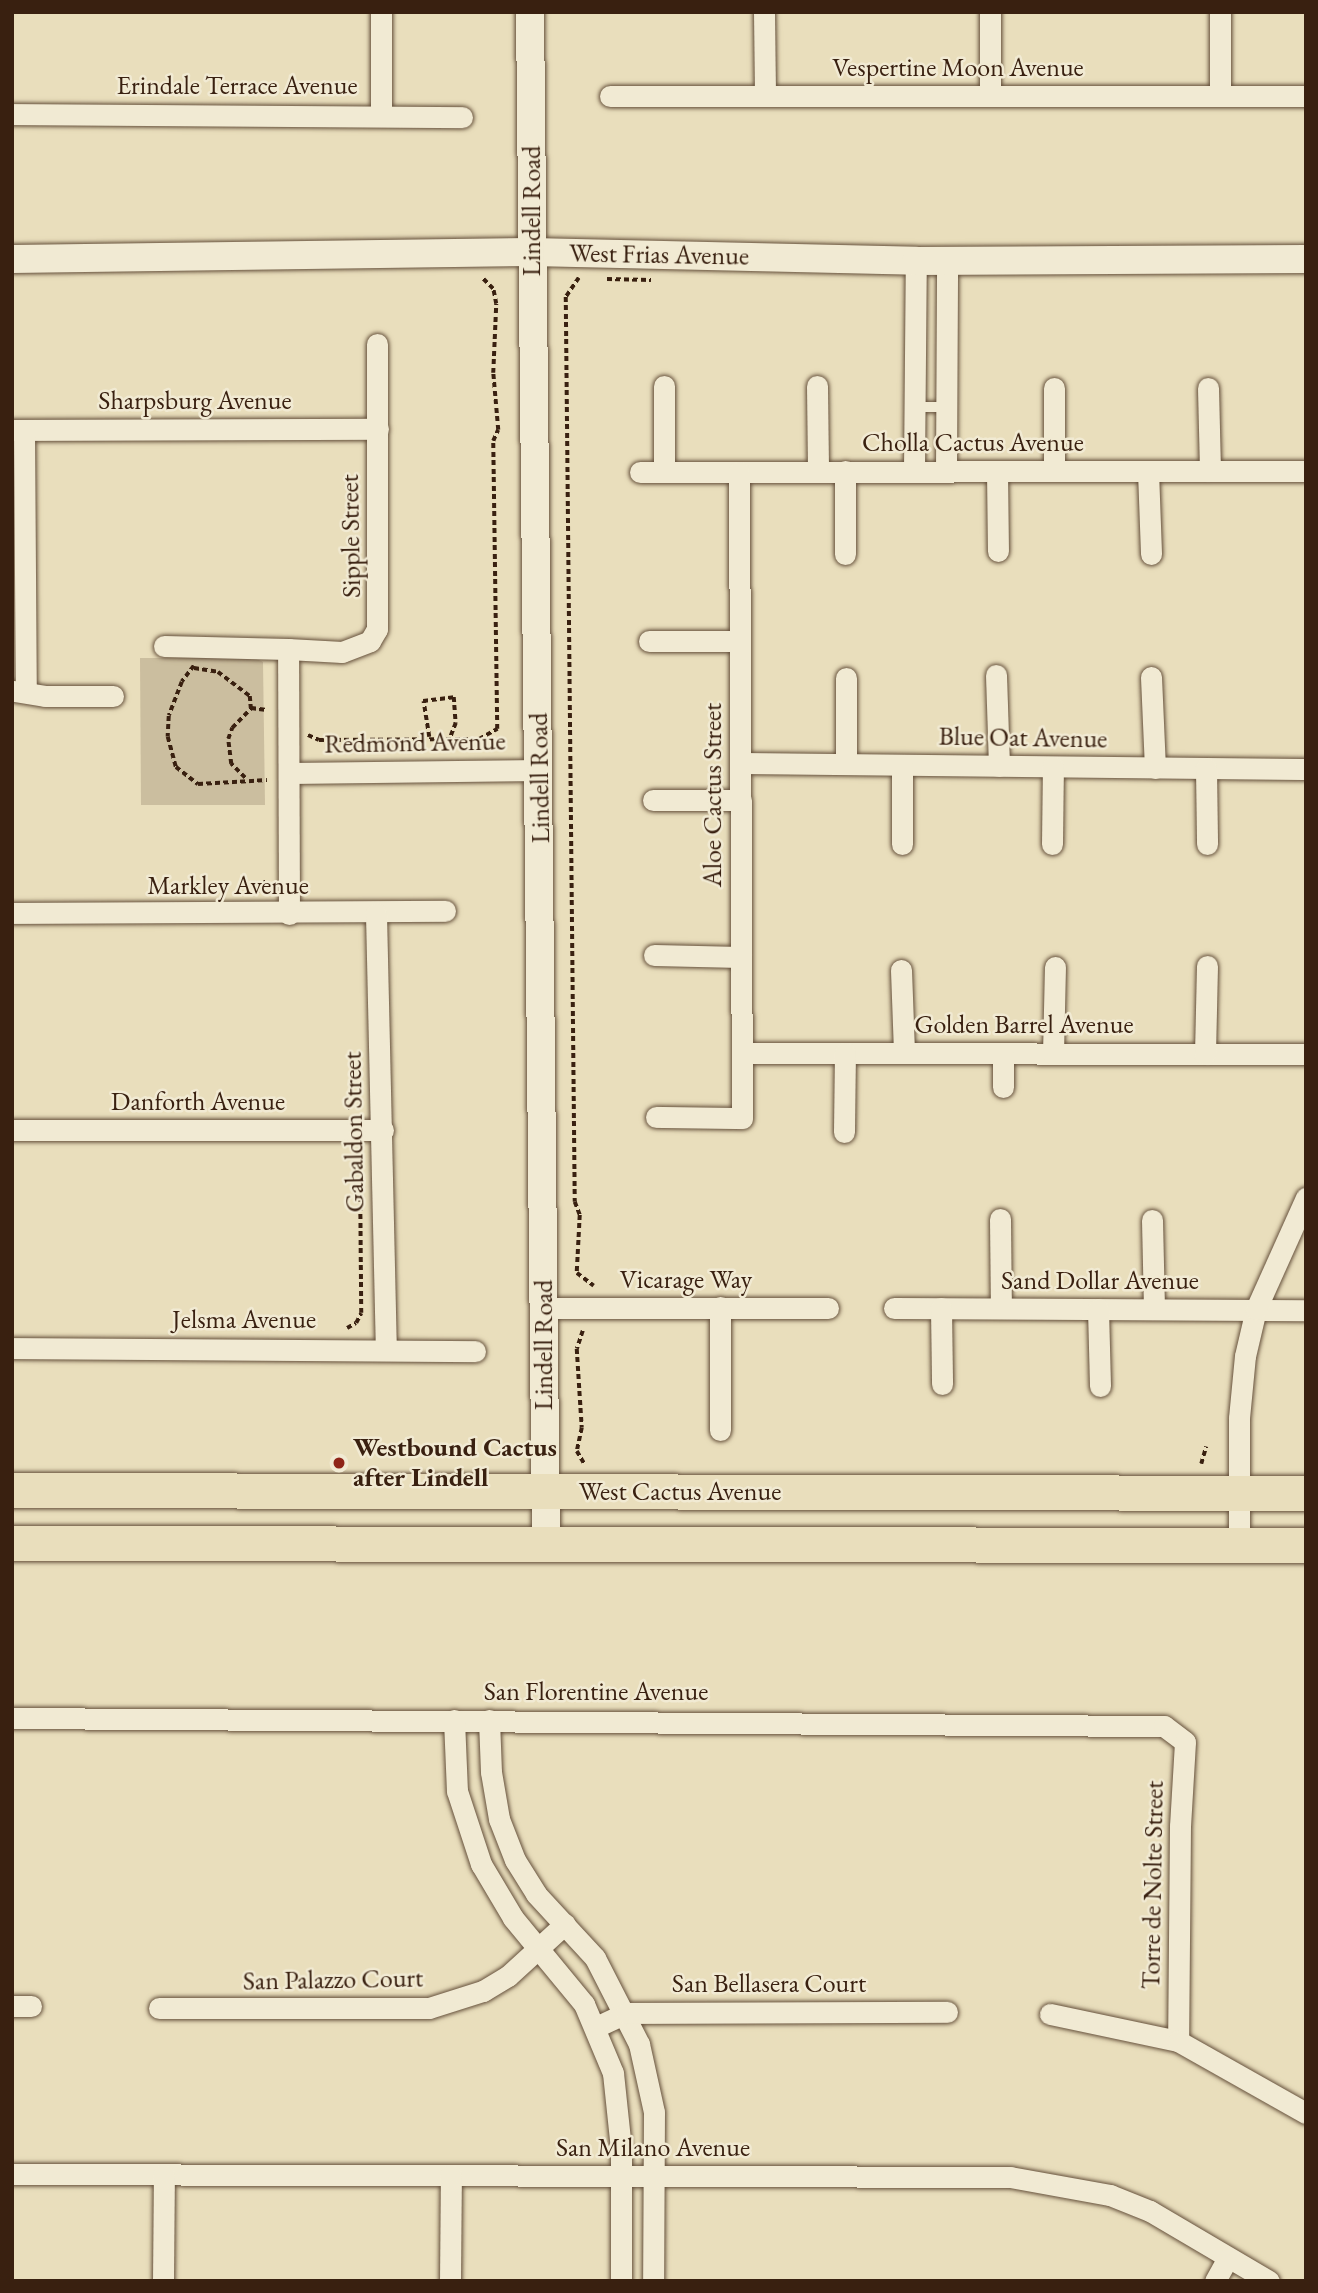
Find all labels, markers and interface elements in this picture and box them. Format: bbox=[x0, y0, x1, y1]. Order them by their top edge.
street label: Vespertine Moon Avenue bbox=[832, 52, 1084, 84]
street label: Erindale Terrace Avenue bbox=[116, 70, 358, 102]
street label: Lindell Road bbox=[516, 146, 548, 276]
street label: West Frias Avenue bbox=[569, 238, 749, 272]
street label: Sharpsburg Avenue bbox=[98, 385, 292, 417]
street label: Cholla Cactus Avenue bbox=[862, 427, 1084, 459]
street label: Sipple Street bbox=[334, 474, 368, 598]
street label: Aloe Cactus Street bbox=[697, 703, 729, 887]
street label: Lindell Road bbox=[523, 712, 557, 844]
street label: Blue Oat Avenue bbox=[938, 721, 1108, 755]
street label: Redmond Avenue bbox=[324, 726, 506, 760]
street label: Markley Avenue bbox=[147, 870, 309, 902]
street label: Golden Barrel Avenue bbox=[914, 1009, 1134, 1041]
street label: Gabaldon Street bbox=[337, 1051, 371, 1213]
street label: Danforth Avenue bbox=[111, 1086, 285, 1118]
street label: Vicarage Way bbox=[620, 1264, 752, 1296]
street label: Sand Dollar Avenue bbox=[1001, 1265, 1199, 1297]
street label: Lindell Road bbox=[528, 1280, 560, 1410]
street label: Jelsma Avenue bbox=[172, 1304, 316, 1336]
place label: Westbound Cactus after Lindell bbox=[353, 1432, 557, 1494]
marker: Westbound Cactus after Lindell bbox=[331, 1455, 347, 1471]
street label: West Cactus Avenue bbox=[579, 1476, 781, 1508]
street label: San Florentine Avenue bbox=[484, 1676, 708, 1708]
street label: Torre de Nolte Street bbox=[1136, 1780, 1170, 1990]
street label: San Palazzo Court bbox=[243, 1963, 423, 1997]
street label: San Bellasera Court bbox=[672, 1968, 866, 2000]
street label: San Milano Avenue bbox=[556, 2132, 750, 2164]

